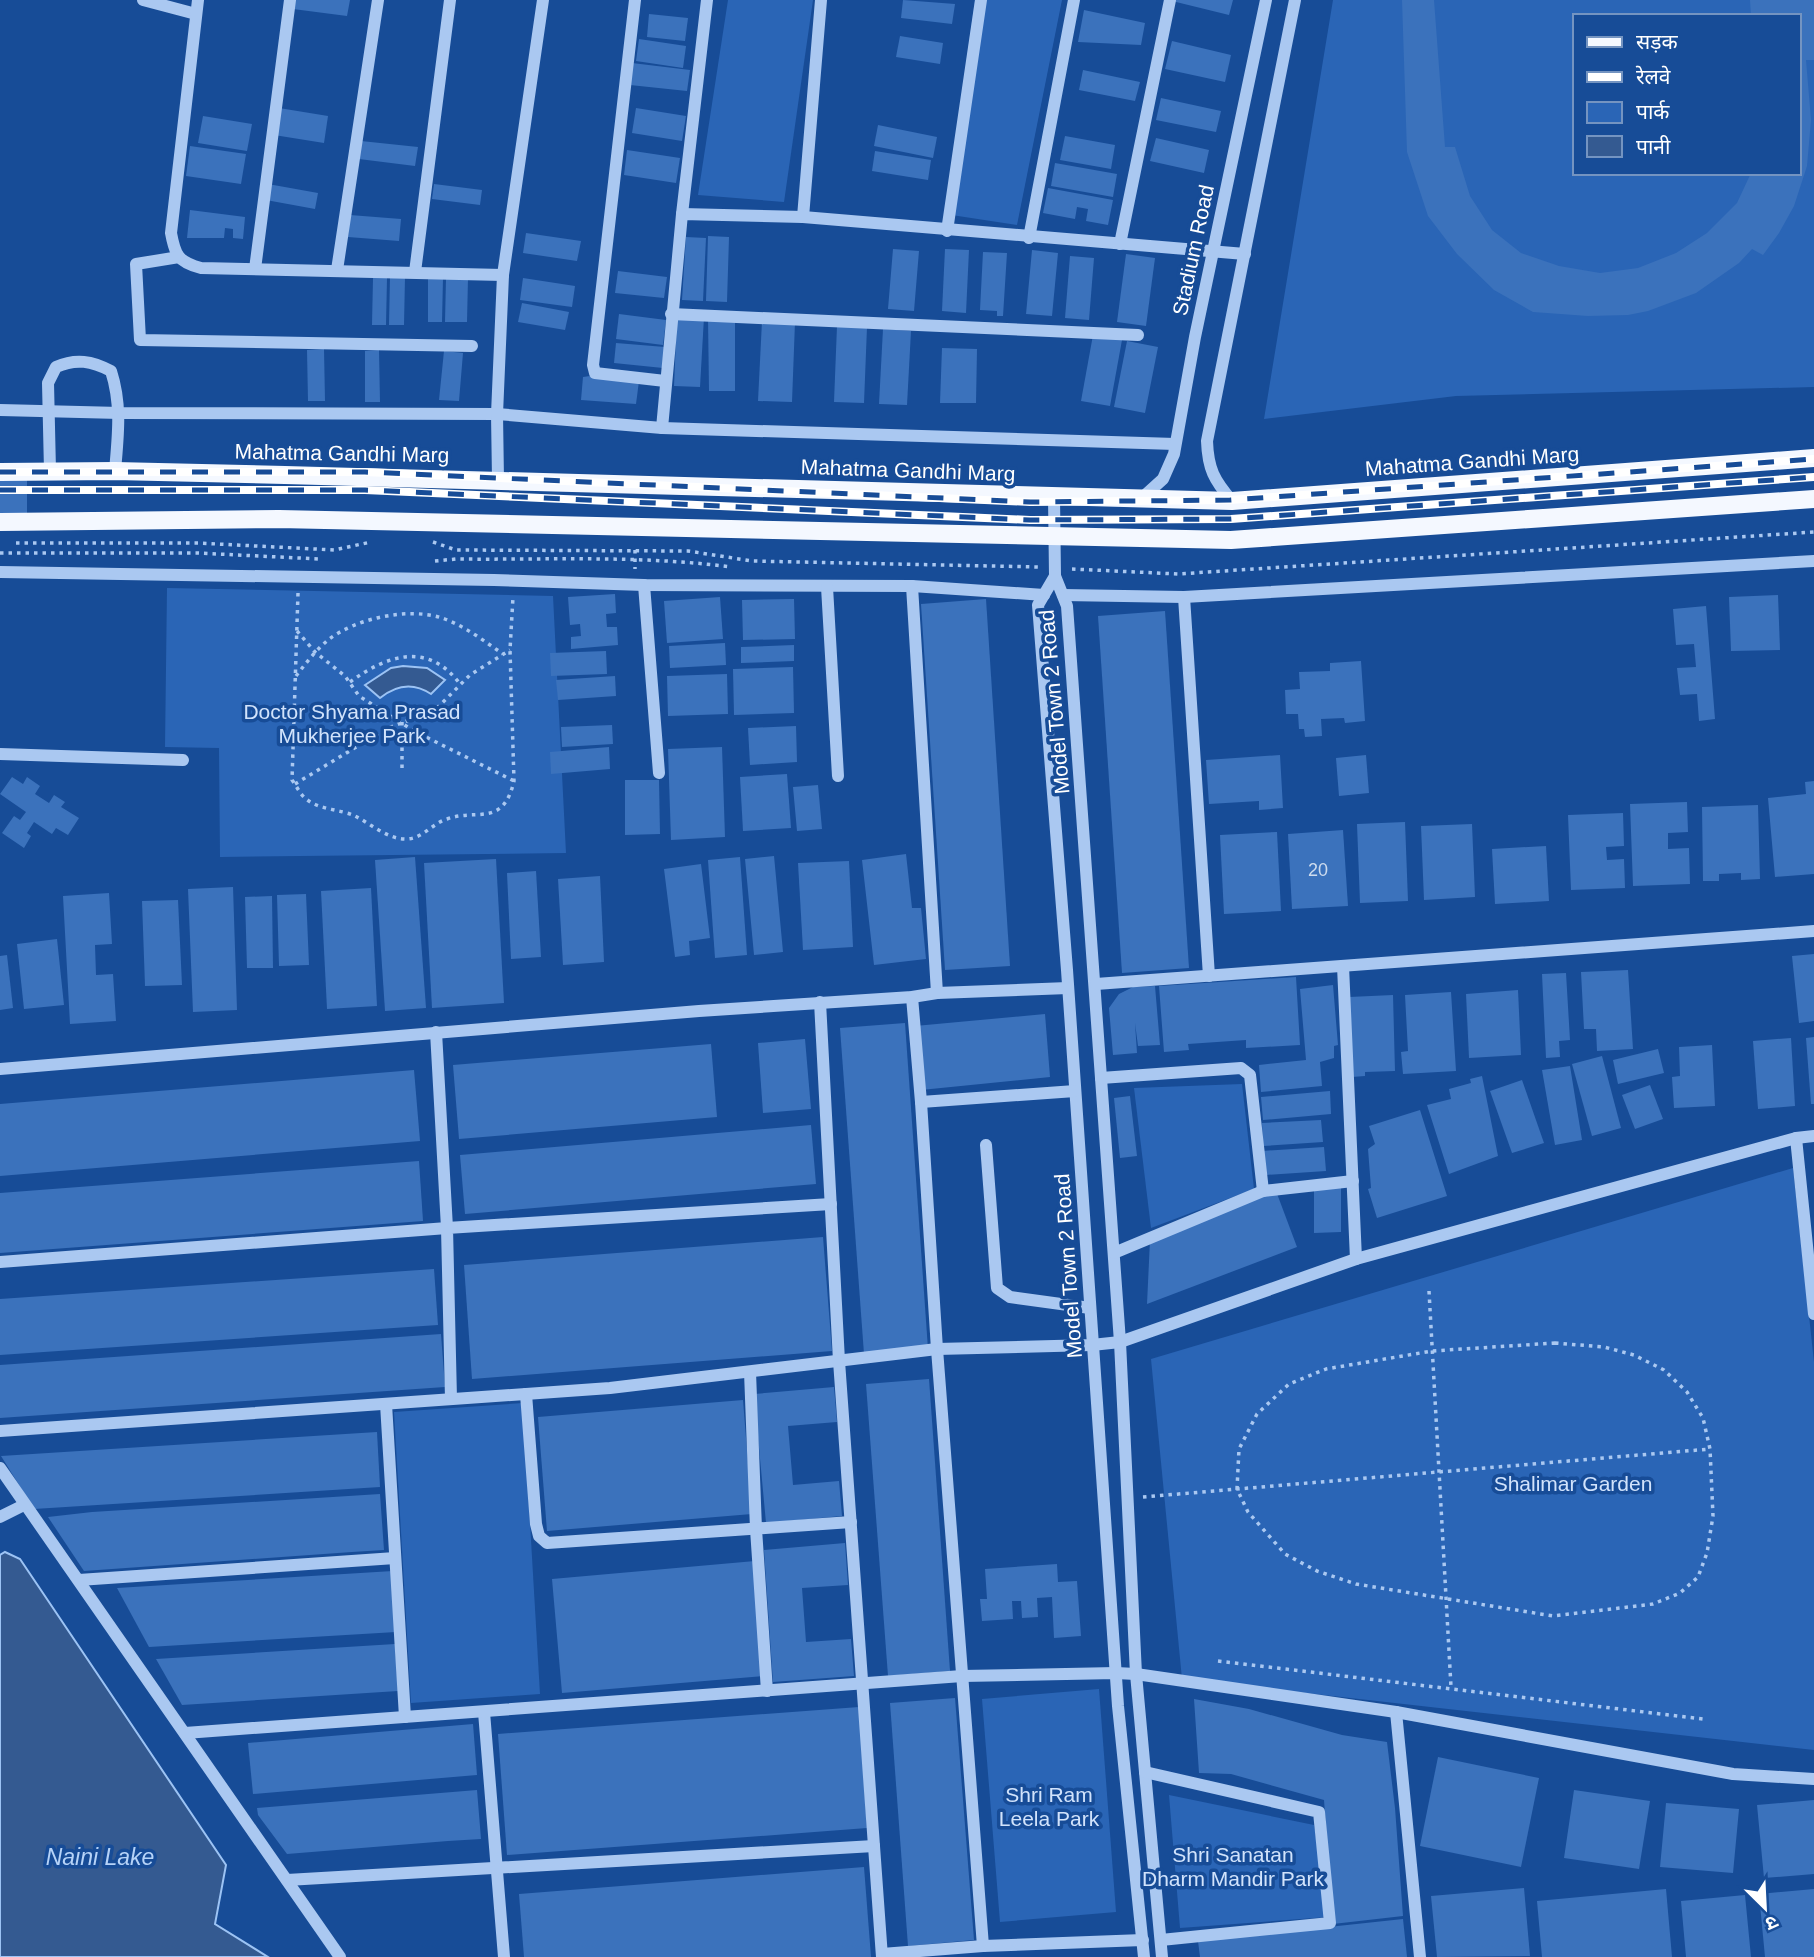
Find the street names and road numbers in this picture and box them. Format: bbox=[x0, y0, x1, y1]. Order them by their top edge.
street label: Stadium Road bbox=[1168, 183, 1218, 317]
street label: Mahatma Gandhi Marg bbox=[234, 440, 450, 466]
street label: Mahatma Gandhi Marg bbox=[1364, 442, 1580, 480]
street label: Mahatma Gandhi Marg bbox=[800, 455, 1016, 485]
street label: Model Town 2 Road bbox=[1034, 609, 1074, 795]
street label: Model Town 2 Road bbox=[1050, 1173, 1086, 1359]

